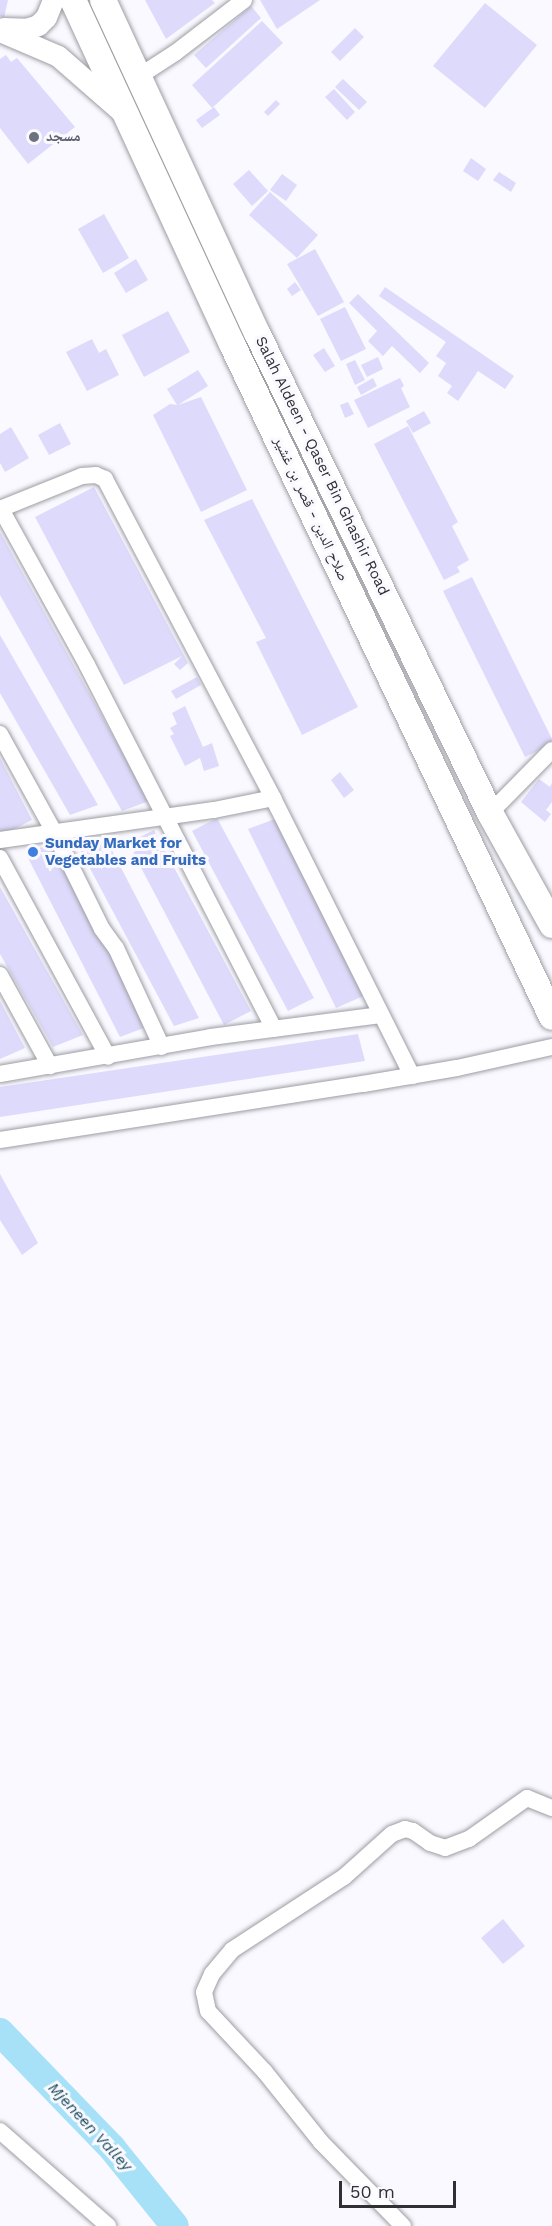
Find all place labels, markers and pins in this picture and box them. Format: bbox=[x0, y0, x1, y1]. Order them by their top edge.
place label: مسجد bbox=[46, 128, 81, 146]
marker: مسجد bbox=[27, 130, 41, 144]
place label: Sunday Market for Vegetables and Fruits bbox=[45, 834, 206, 869]
marker: Sunday Market for Vegetables and Fruits bbox=[26, 845, 40, 859]

